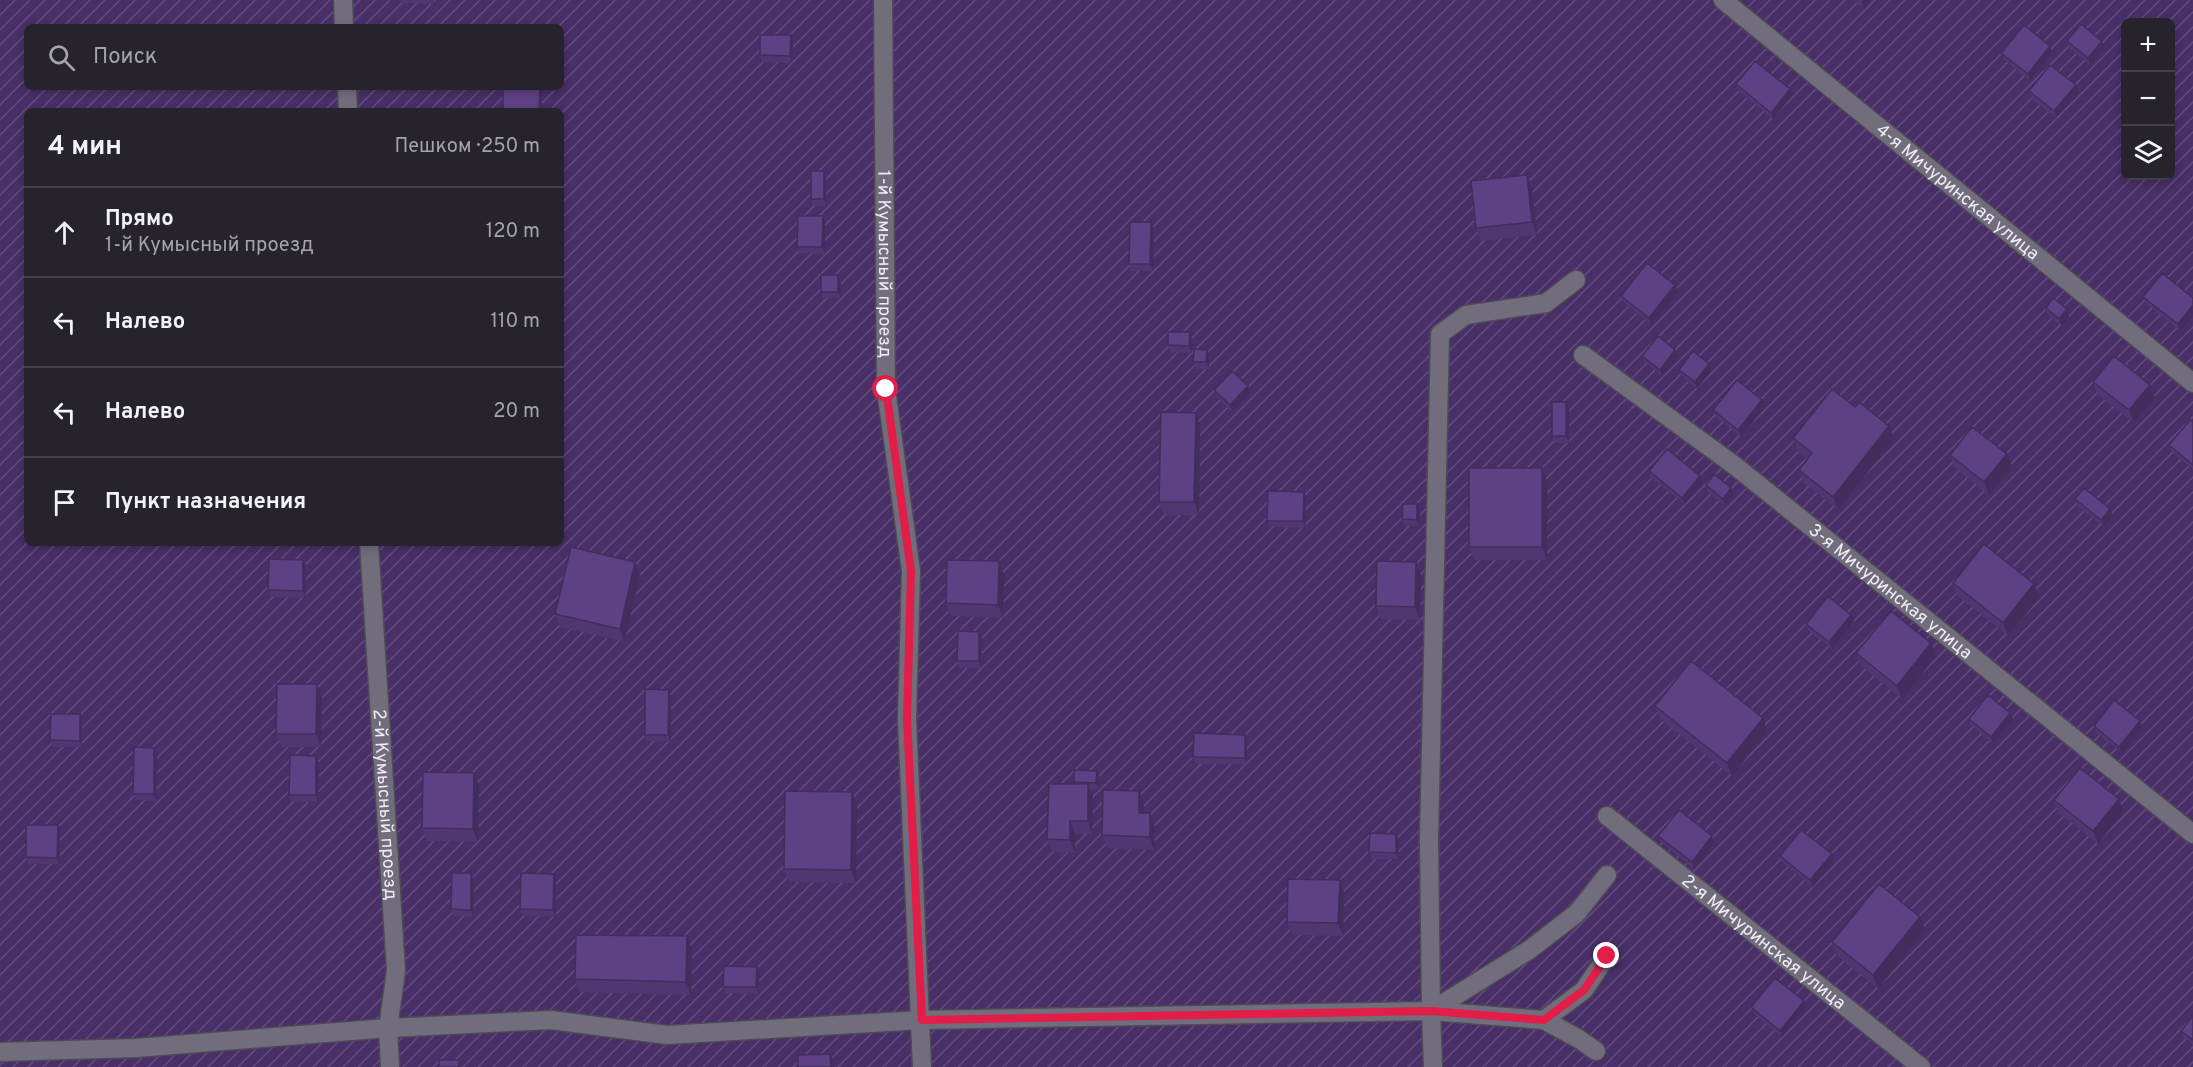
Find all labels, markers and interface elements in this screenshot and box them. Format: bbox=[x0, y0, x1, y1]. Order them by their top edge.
map controls bbox=[2121, 18, 2175, 180]
button: + bbox=[2121, 18, 2175, 72]
search box bbox=[24, 24, 564, 90]
icon: search bbox=[45, 41, 78, 74]
text: Поиск bbox=[93, 44, 157, 71]
button: − bbox=[2121, 72, 2175, 126]
street label: 4-я Мичуринская улица bbox=[1870, 119, 2043, 266]
button: layers bbox=[2121, 126, 2175, 180]
text: 4 мин bbox=[48, 131, 122, 164]
text: Пешком · 250 m bbox=[394, 134, 540, 160]
street label: 1-й Кумысный проезд bbox=[871, 170, 896, 358]
text: Прямо bbox=[105, 206, 174, 233]
icon: ahead bbox=[48, 216, 81, 249]
text: 120 m bbox=[486, 219, 540, 245]
text: 1-й Кумысный проезд bbox=[105, 233, 314, 259]
icon: left bbox=[48, 306, 81, 339]
text: Налево bbox=[105, 309, 185, 336]
text: 110 m bbox=[491, 309, 540, 335]
route start bbox=[872, 375, 898, 401]
icon: left bbox=[48, 396, 81, 429]
text: Налево bbox=[105, 399, 185, 426]
text: 20 m bbox=[493, 399, 540, 425]
icon: arrive bbox=[48, 486, 81, 519]
text: Пункт назначения bbox=[105, 489, 306, 516]
street label: 3-я Мичуринская улица bbox=[1803, 519, 1977, 665]
street label: 2-й Кумысный проезд bbox=[366, 708, 402, 901]
street label: 2-я Мичуринская улица bbox=[1676, 870, 1850, 1015]
route end bbox=[1593, 942, 1619, 968]

